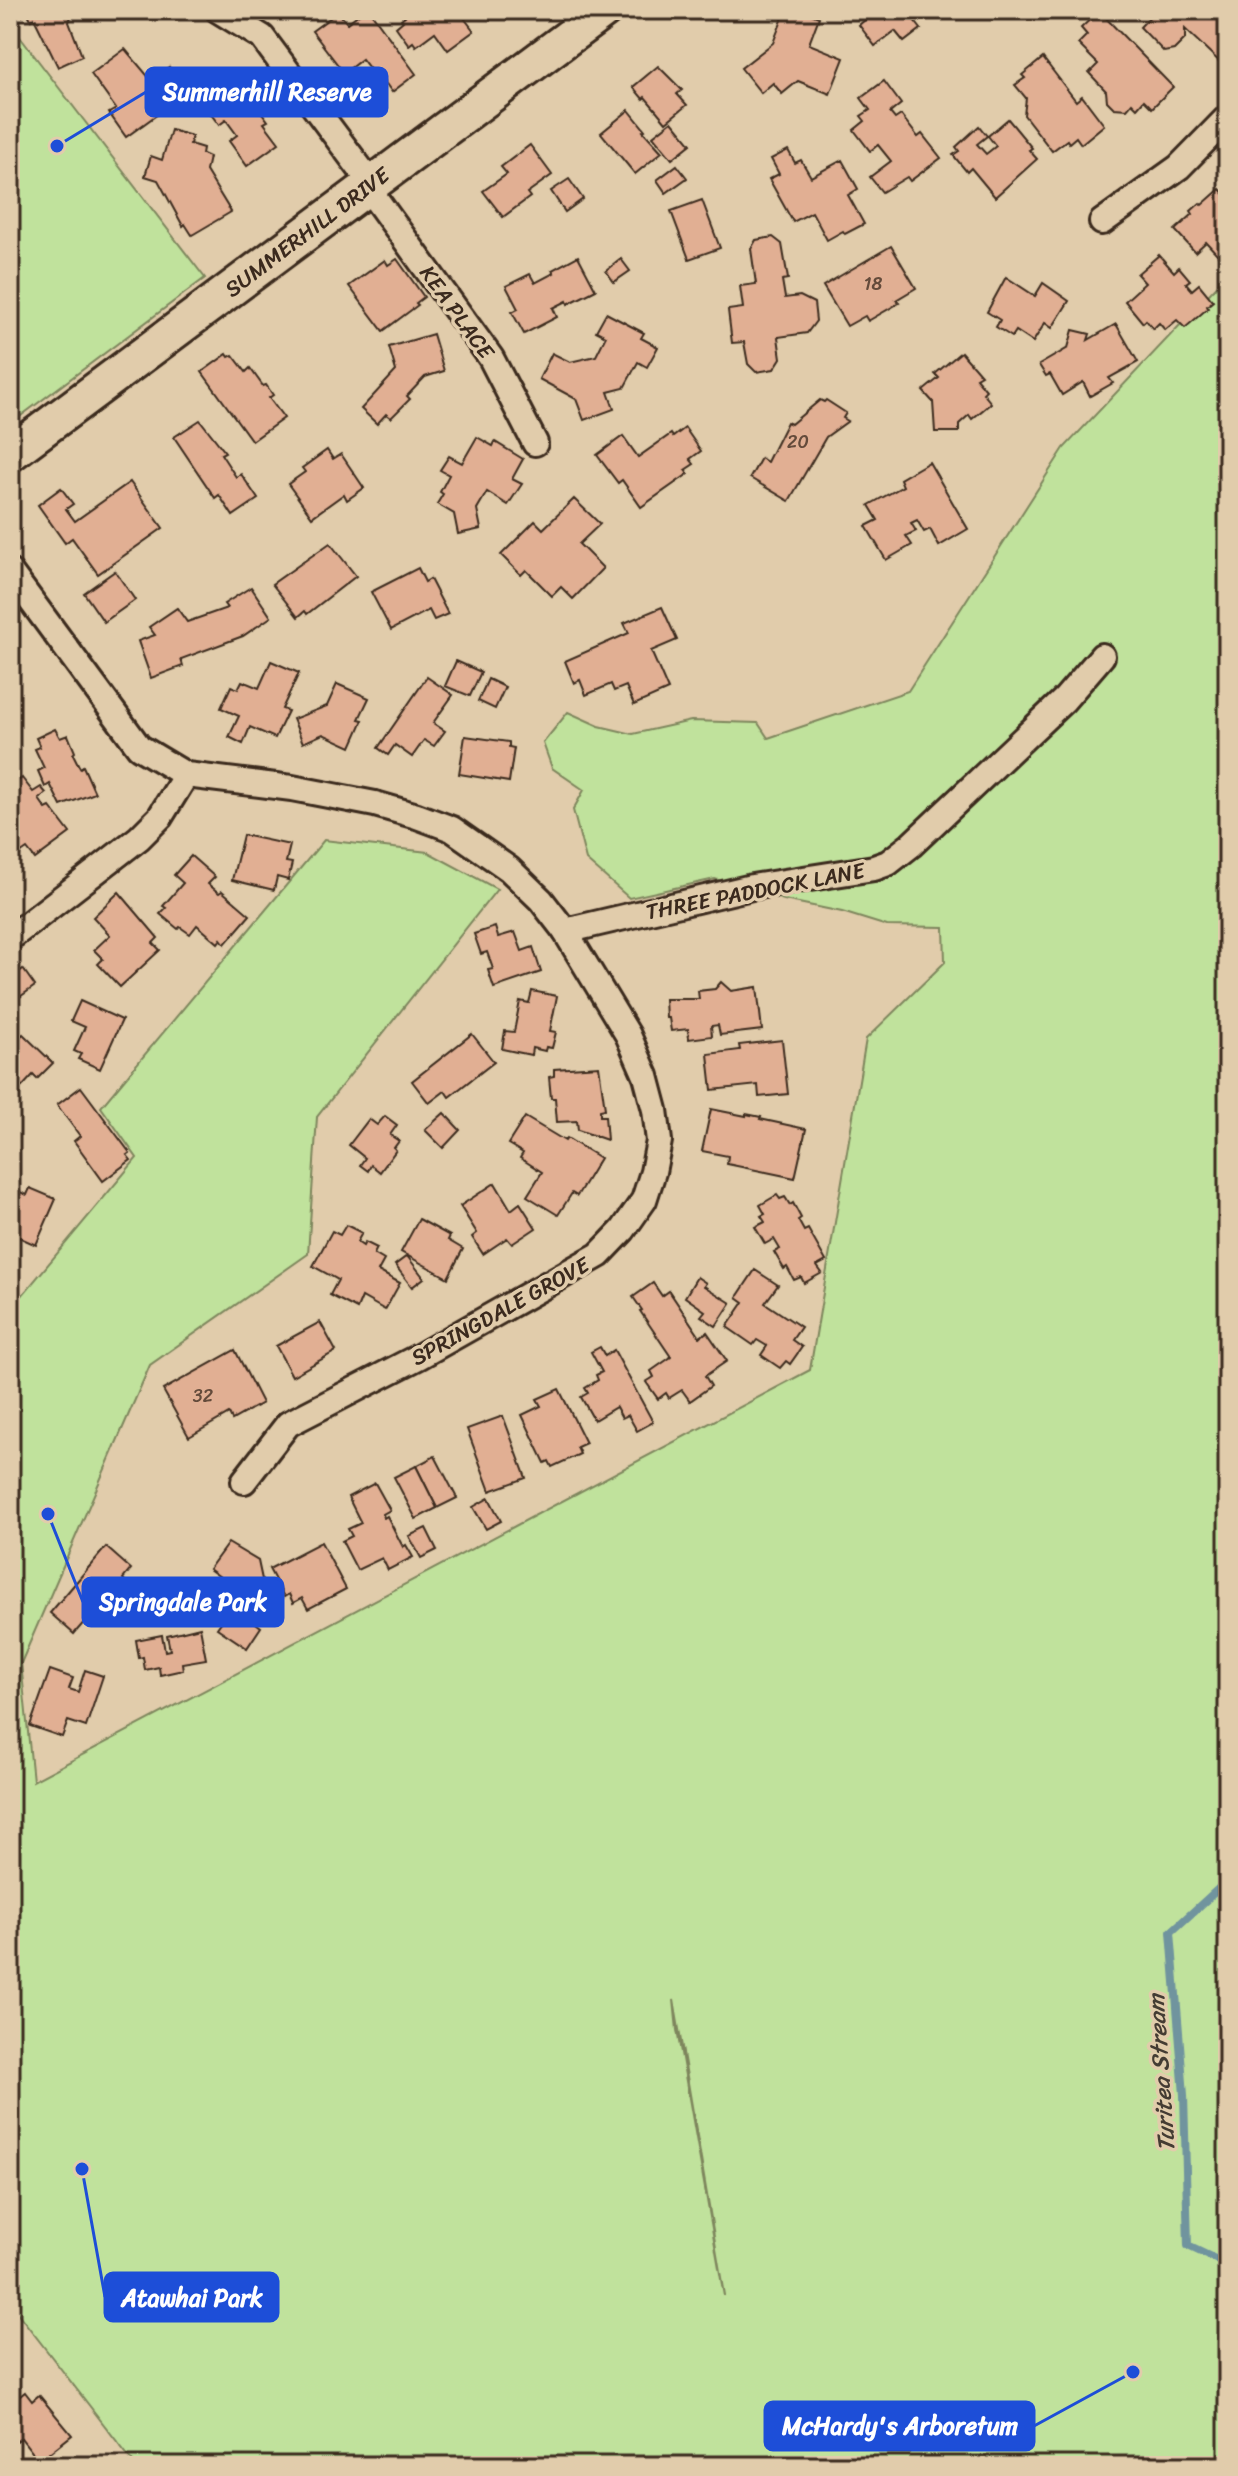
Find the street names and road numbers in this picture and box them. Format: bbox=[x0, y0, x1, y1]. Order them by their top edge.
street label: SUMMERHILL DRIVE bbox=[216, 155, 400, 308]
street label: KEA PLACE bbox=[409, 256, 506, 369]
street label: THREE PADDOCK LANE bbox=[642, 850, 869, 931]
street label: SPRINGDALE GROVE bbox=[403, 1245, 598, 1376]

